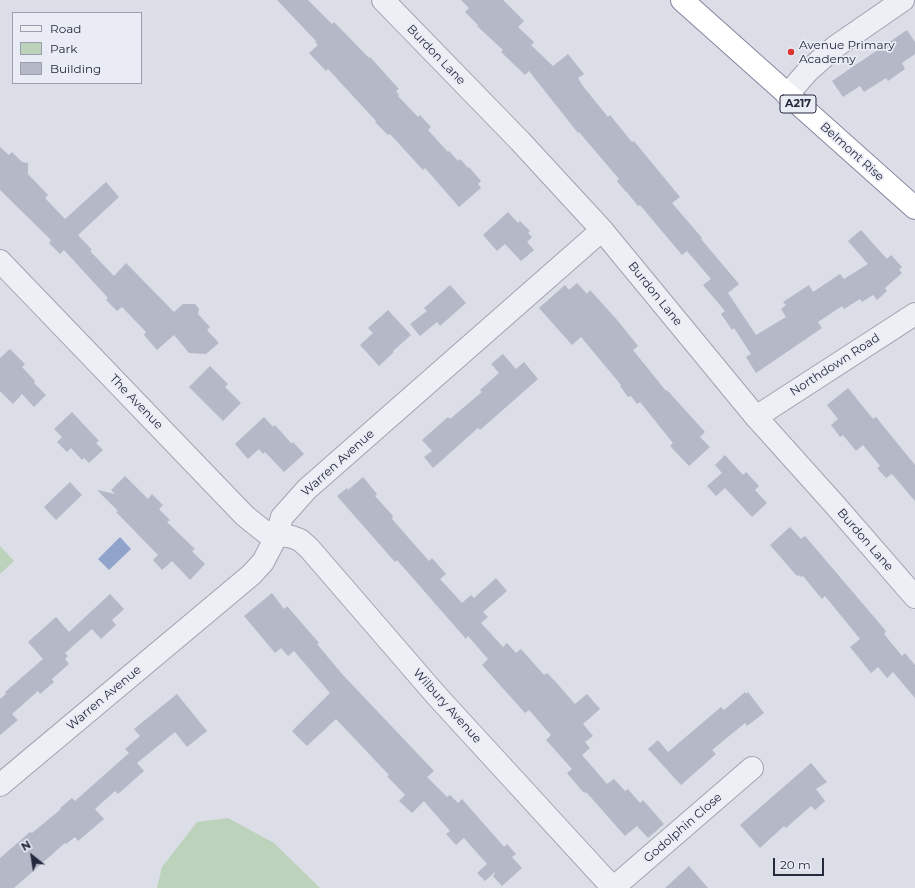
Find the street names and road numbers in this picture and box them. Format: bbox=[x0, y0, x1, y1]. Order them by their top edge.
street label: Burdon Lane bbox=[404, 22, 468, 88]
road number: A217 bbox=[780, 95, 816, 113]
street label: Belmont Rise bbox=[817, 120, 887, 184]
street label: Burdon Lane bbox=[625, 259, 685, 329]
street label: Northdown Road bbox=[788, 331, 882, 399]
street label: The Avenue bbox=[106, 372, 166, 432]
street label: Warren Avenue bbox=[299, 427, 377, 499]
street label: Burdon Lane bbox=[834, 506, 896, 574]
street label: Warren Avenue bbox=[64, 663, 144, 733]
street label: Wilbury Avenue bbox=[410, 666, 484, 746]
street label: Godolphin Close bbox=[641, 790, 725, 866]

